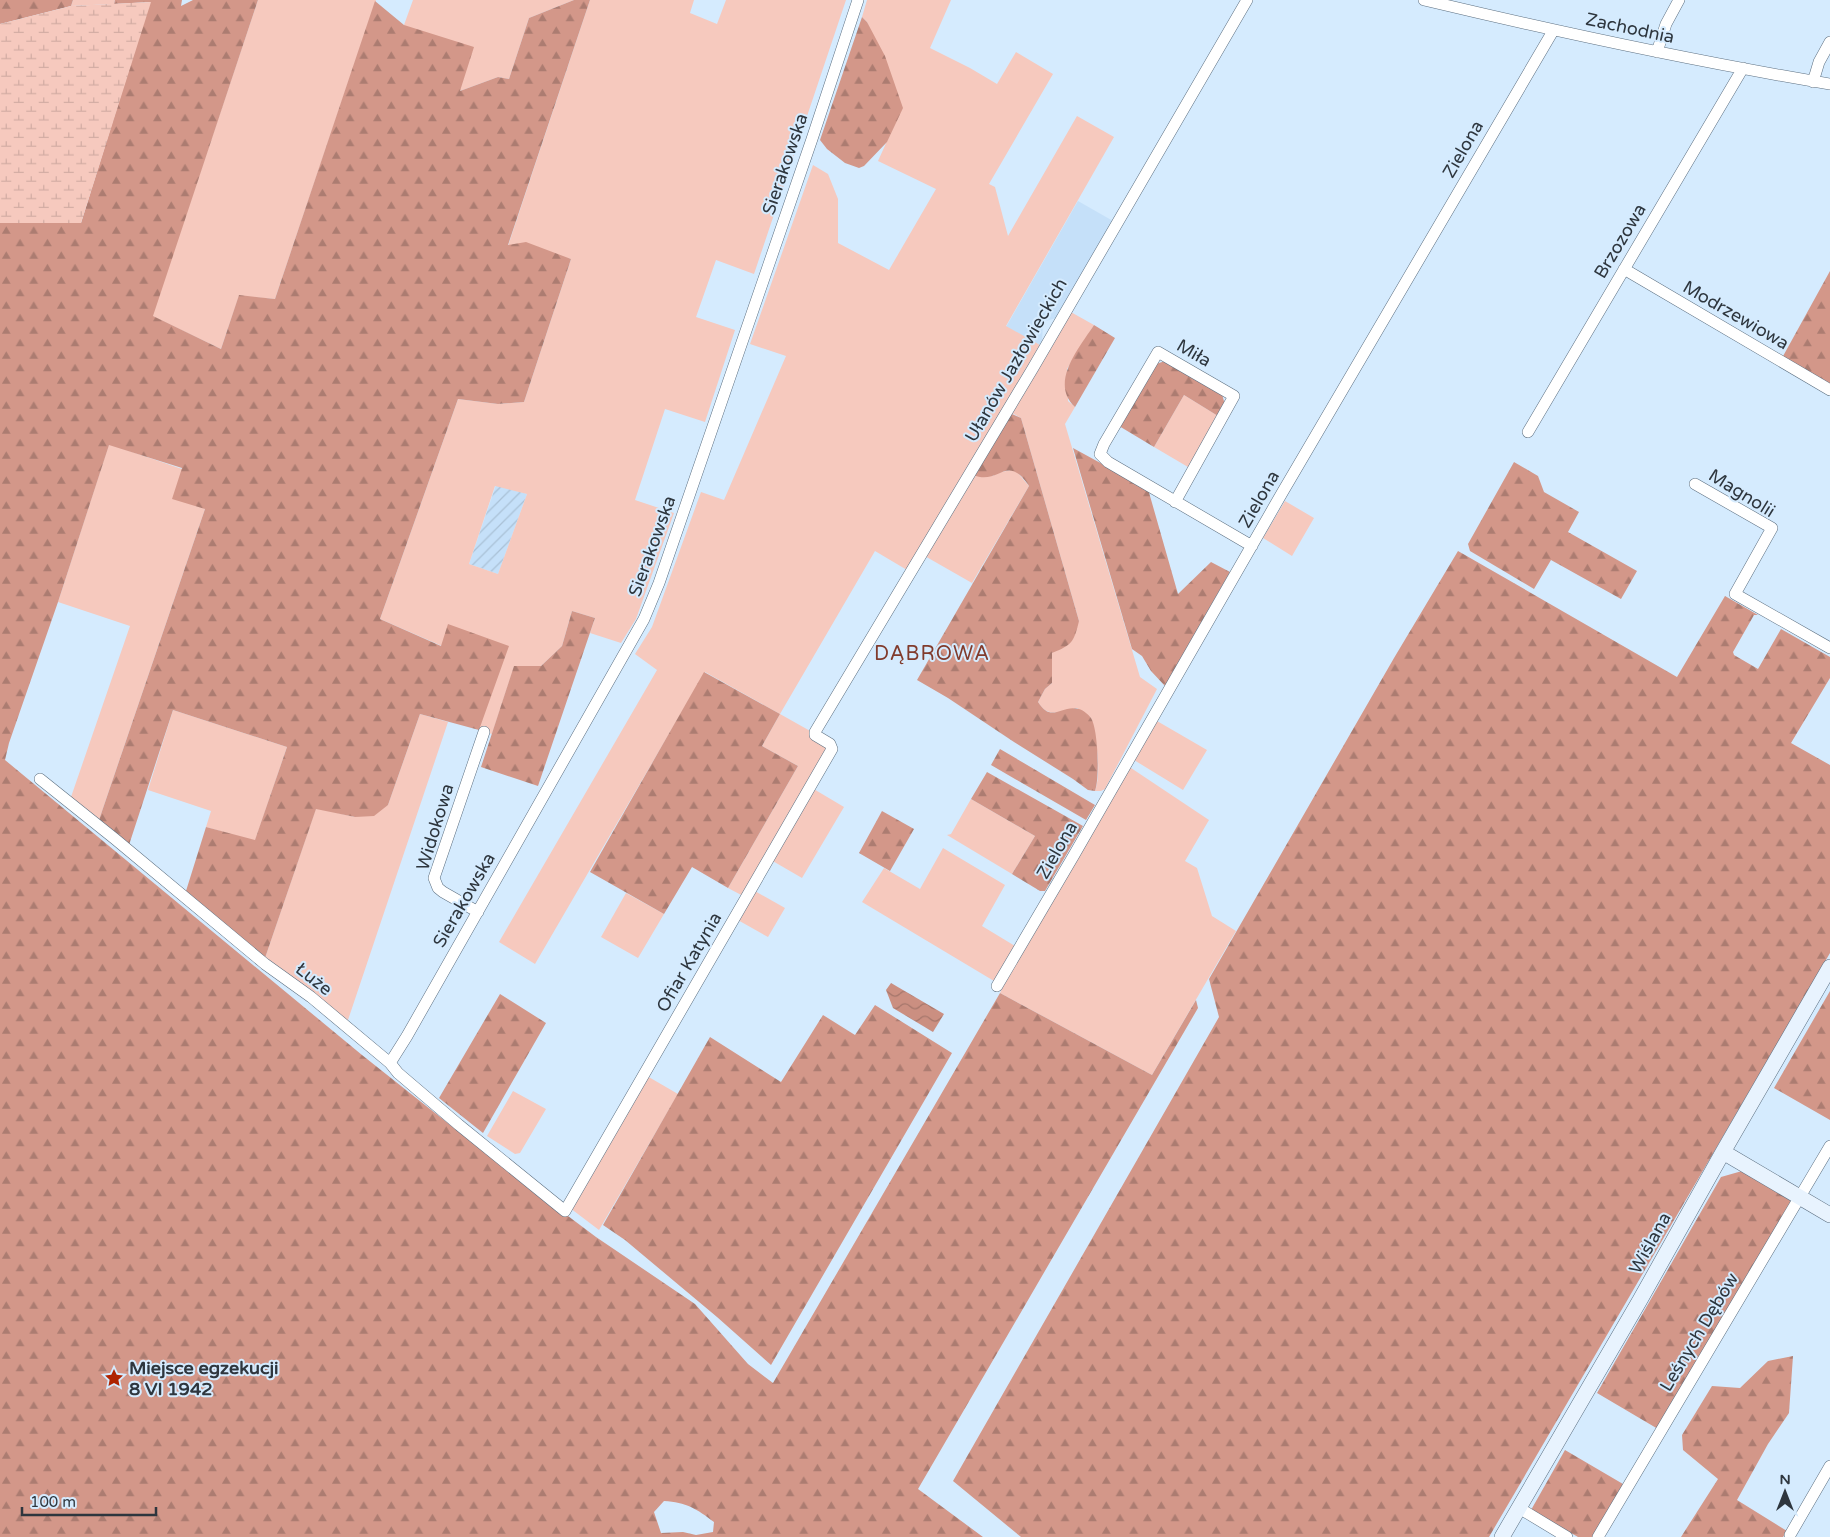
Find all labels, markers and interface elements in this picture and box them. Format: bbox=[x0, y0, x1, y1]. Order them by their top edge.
street label: Zachodnia bbox=[1584, 8, 1676, 48]
street label: Sierakowska bbox=[757, 110, 813, 218]
street label: Zielona bbox=[1438, 116, 1488, 182]
street label: Brzozowa bbox=[1589, 200, 1651, 282]
street label: Ułanów Jazłowieckich bbox=[960, 274, 1072, 446]
street label: Modrzewiowa bbox=[1679, 276, 1793, 354]
street label: Miła bbox=[1173, 334, 1215, 372]
street label: Magnolii bbox=[1705, 464, 1779, 522]
street label: Zielona bbox=[1234, 466, 1284, 532]
street label: Sierakowska bbox=[624, 493, 680, 599]
district label: DĄBROWA bbox=[874, 642, 990, 666]
street label: Widokowa bbox=[411, 781, 459, 873]
street label: Zielona bbox=[1032, 817, 1082, 883]
street label: Sierakowska bbox=[428, 849, 500, 951]
street label: Ofiar Katynia bbox=[652, 908, 726, 1016]
street label: Łuże bbox=[291, 958, 337, 1000]
street label: Wiślana bbox=[1624, 1208, 1676, 1278]
street label: Leśnych Dębów bbox=[1655, 1269, 1743, 1395]
place label: Miejsce egzekucji 8 VI 1942 bbox=[129, 1357, 279, 1400]
place icon: Miejsce egzekucji 8 VI 1942 bbox=[103, 1367, 125, 1389]
north arrow bbox=[1760, 1467, 1810, 1517]
text: N bbox=[1779, 1471, 1791, 1488]
scale bar bbox=[22, 1484, 156, 1516]
text: 100 m bbox=[30, 1493, 76, 1511]

